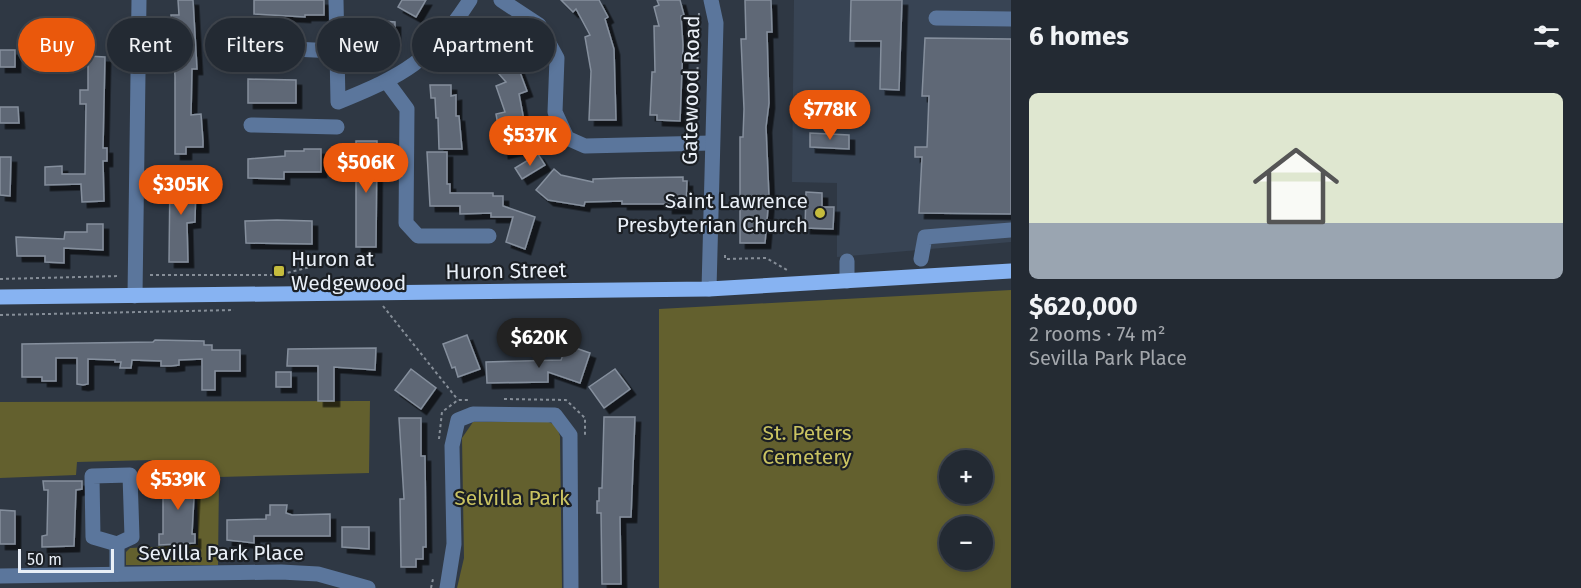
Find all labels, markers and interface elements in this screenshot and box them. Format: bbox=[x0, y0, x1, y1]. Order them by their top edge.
street label: Gatewood Road bbox=[677, 15, 705, 165]
chip: Buy bbox=[18, 18, 95, 72]
chip: Rent bbox=[107, 18, 193, 72]
chip: Filters bbox=[205, 18, 305, 72]
chip: New bbox=[317, 18, 400, 72]
chip: Apartment bbox=[412, 18, 555, 72]
icon: filters bbox=[1530, 20, 1563, 53]
text: 6 homes bbox=[1029, 21, 1129, 52]
pin: $778K bbox=[788, 90, 872, 141]
text: $778K bbox=[803, 97, 857, 121]
pin: $537K bbox=[488, 116, 572, 167]
text: $537K bbox=[503, 123, 557, 147]
icon: home bbox=[1242, 132, 1350, 240]
pin: $506K bbox=[324, 143, 408, 194]
text: $506K bbox=[337, 150, 395, 174]
pin: $305K bbox=[139, 165, 223, 216]
text: $305K bbox=[153, 172, 209, 196]
place label: Saint Lawrence Presbyterian Church bbox=[617, 188, 808, 238]
marker: Saint Lawrence Presbyterian Church bbox=[813, 206, 827, 220]
place label: Huron at Wedgewood bbox=[291, 246, 406, 296]
street label: Huron Street bbox=[445, 257, 567, 285]
marker: Huron at Wedgewood bbox=[272, 264, 286, 278]
text: $620,000 bbox=[1029, 291, 1138, 322]
pin: $620K bbox=[497, 318, 581, 369]
text: 2 rooms · 74 m² bbox=[1029, 322, 1166, 346]
text: $620K bbox=[511, 325, 567, 349]
text: Sevilla Park Place bbox=[1029, 346, 1187, 370]
park label: St. Peters Cemetery bbox=[762, 420, 852, 470]
map controls bbox=[939, 450, 993, 570]
button: + bbox=[939, 450, 993, 504]
pin: $539K bbox=[136, 460, 220, 511]
text: $539K bbox=[150, 467, 206, 491]
park label: Selvilla Park bbox=[454, 485, 570, 511]
button: − bbox=[939, 516, 993, 570]
street label: Sevilla Park Place bbox=[138, 540, 304, 566]
scale bar bbox=[18, 546, 114, 574]
text: 50 m bbox=[27, 550, 62, 569]

